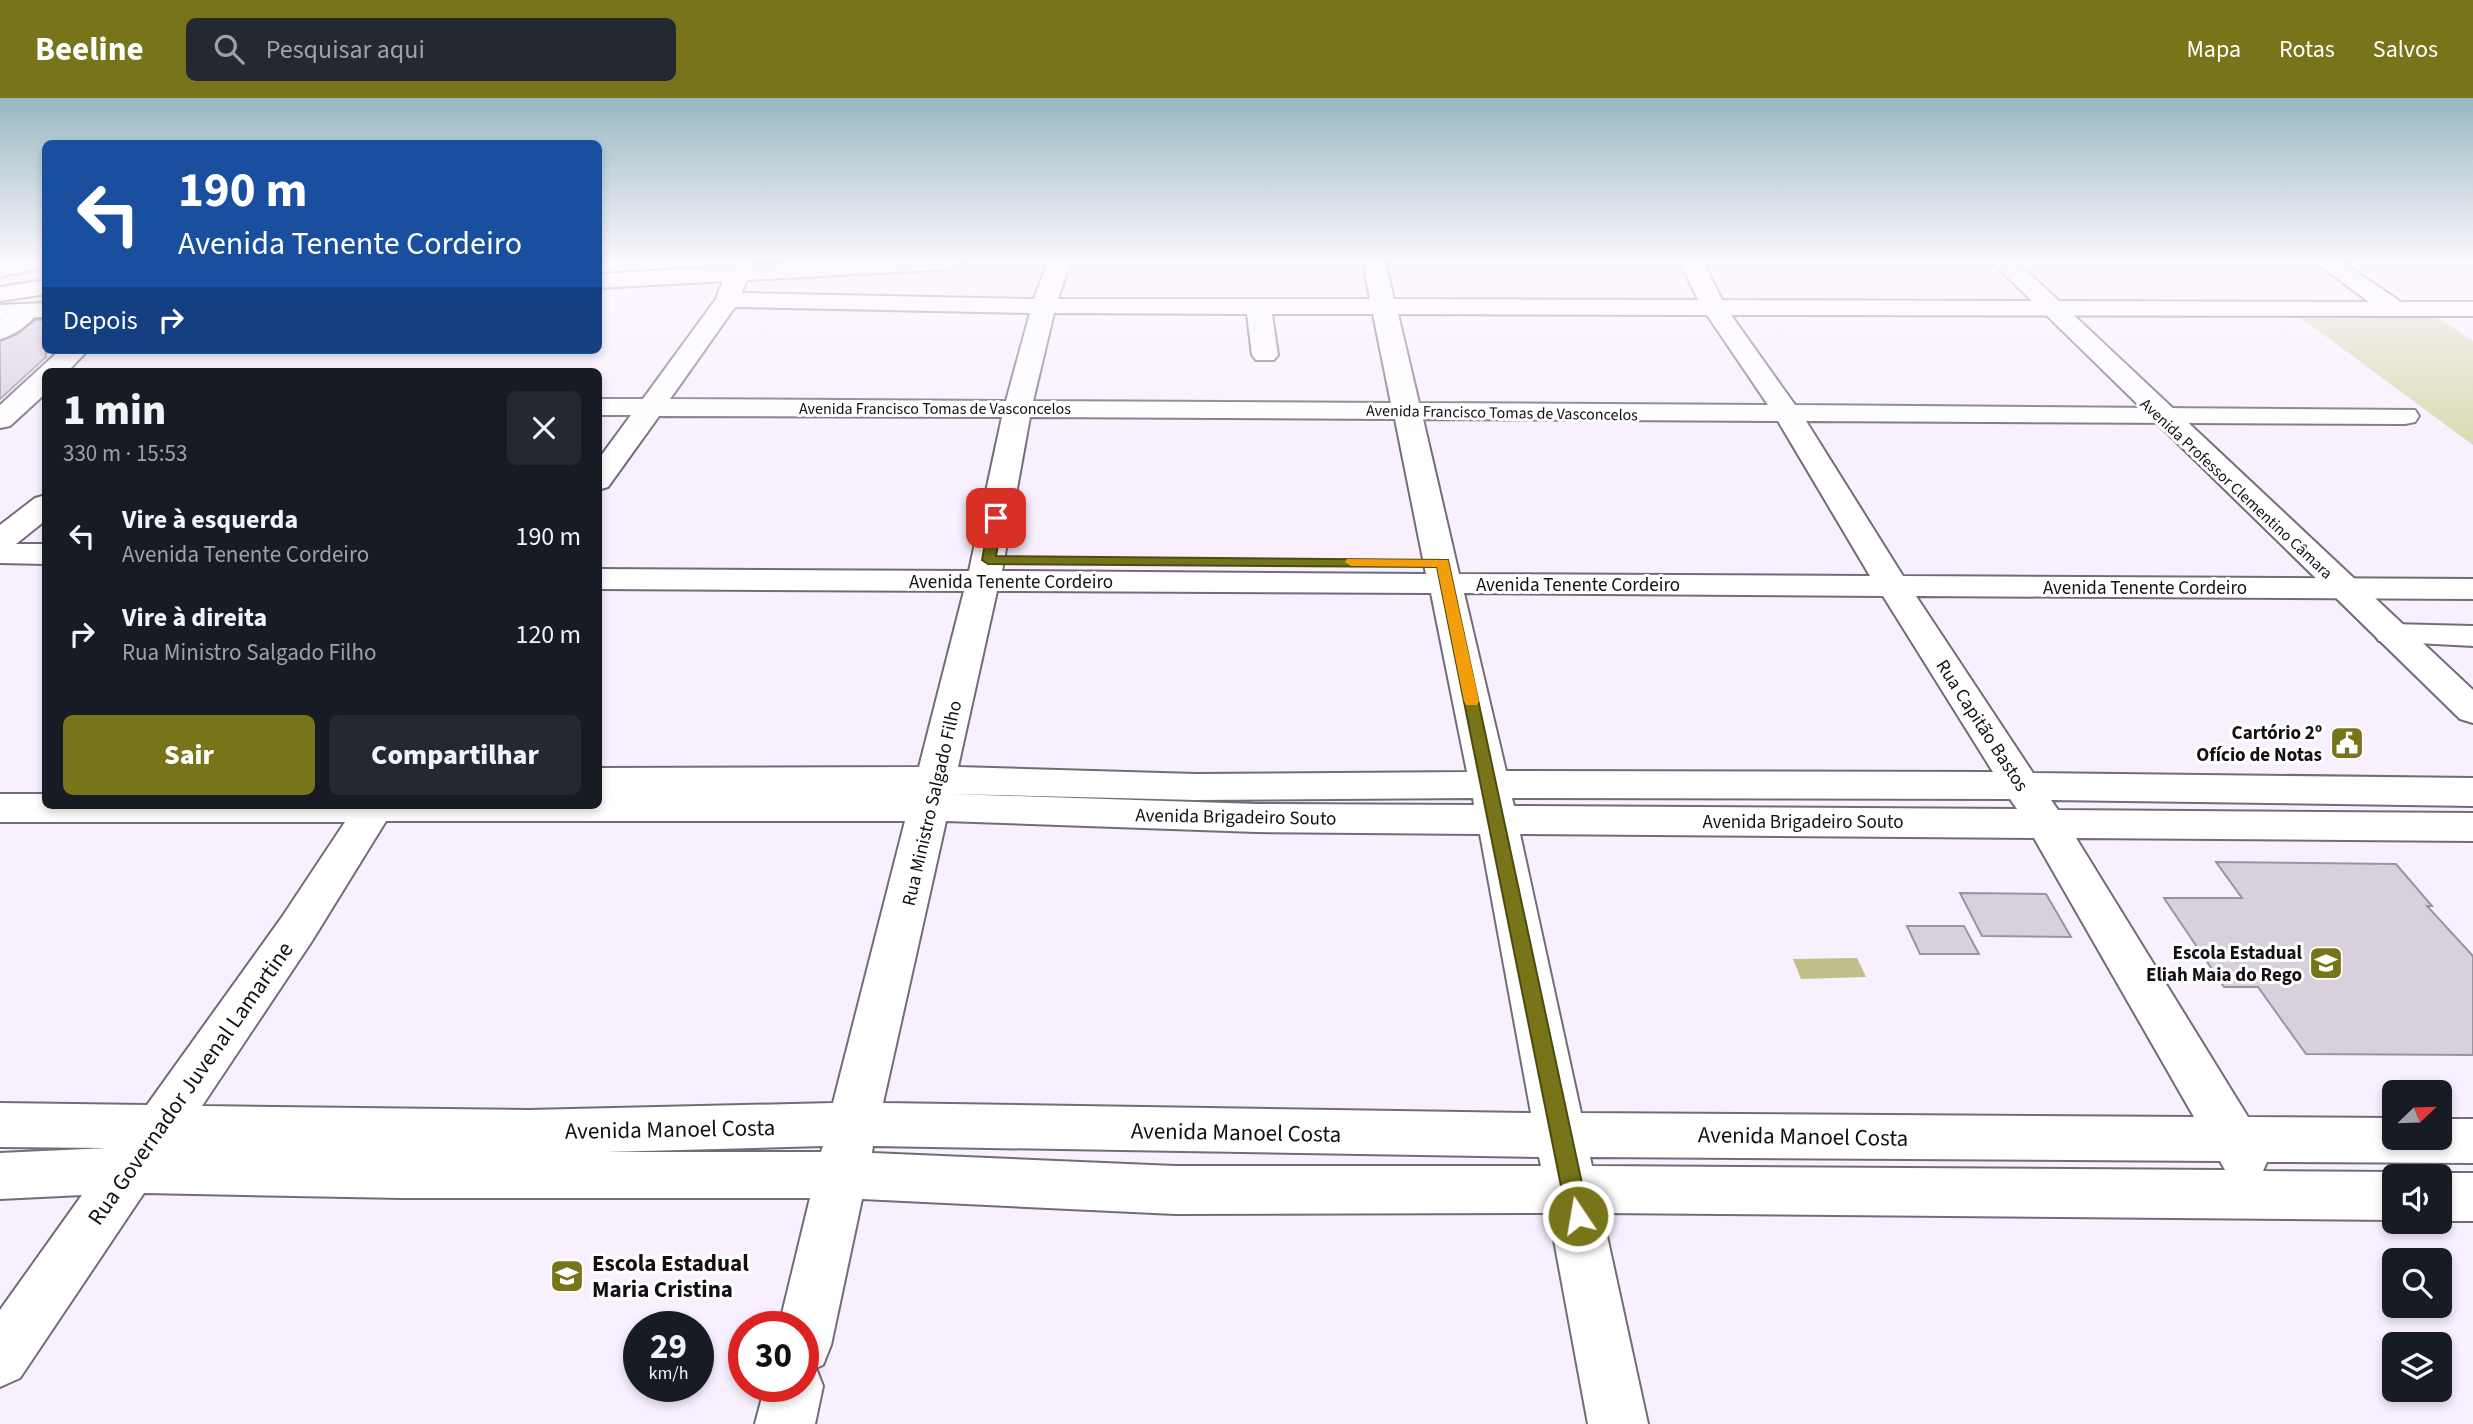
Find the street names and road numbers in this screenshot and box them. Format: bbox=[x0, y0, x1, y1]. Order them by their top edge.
street label: Avenida Professor Clementino Câmara bbox=[2135, 393, 2337, 584]
street label: Avenida Francisco Tomas de Vasconcelos bbox=[799, 398, 1071, 420]
street label: Avenida Francisco Tomas de Vasconcelos bbox=[1366, 400, 1638, 426]
street label: Avenida Tenente Cordeiro bbox=[909, 569, 1113, 596]
street label: Avenida Tenente Cordeiro bbox=[1476, 572, 1680, 599]
street label: Avenida Tenente Cordeiro bbox=[2043, 575, 2247, 602]
street label: Rua Capitão Bastos bbox=[1929, 654, 2035, 797]
street label: Rua Ministro Salgado Filho bbox=[896, 698, 969, 909]
street label: Avenida Brigadeiro Souto bbox=[1135, 802, 1337, 833]
street label: Avenida Brigadeiro Souto bbox=[1702, 809, 1904, 836]
street label: Rua Governador Juvenal Lamartine bbox=[80, 935, 301, 1232]
street label: Avenida Manoel Costa bbox=[565, 1111, 775, 1148]
street label: Avenida Manoel Costa bbox=[1131, 1114, 1341, 1151]
street label: Avenida Manoel Costa bbox=[1698, 1118, 1908, 1155]

